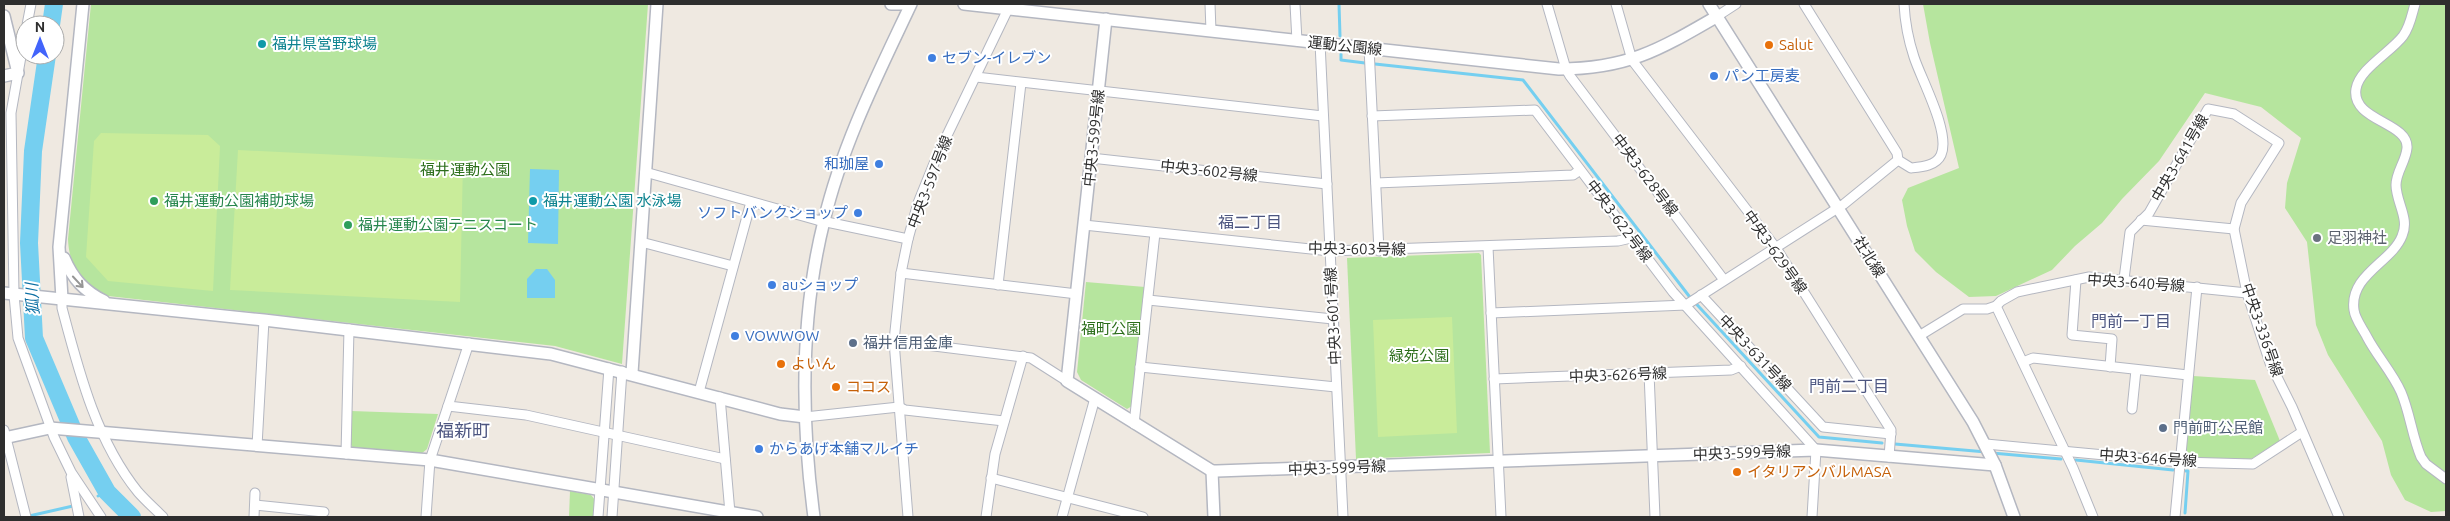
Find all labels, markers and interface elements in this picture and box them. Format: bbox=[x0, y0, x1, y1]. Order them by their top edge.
north arrow bbox=[15, 15, 65, 65]
text: N bbox=[35, 19, 45, 35]
street label: 運動公園線 bbox=[1307, 33, 1383, 58]
place label: 福井県営野球場 bbox=[272, 35, 377, 52]
place label: Salut bbox=[1779, 36, 1813, 53]
marker: 福井県営野球場 bbox=[256, 38, 268, 50]
marker: Salut bbox=[1763, 39, 1775, 51]
place label: セブン-イレブン bbox=[942, 49, 1051, 66]
marker: セブン-イレブン bbox=[926, 52, 938, 64]
place label: パン工房麦 bbox=[1724, 67, 1800, 84]
marker: パン工房麦 bbox=[1708, 70, 1720, 82]
street label: 中央3-599号線 bbox=[1080, 88, 1107, 188]
street label: 中央3-641号線 bbox=[2148, 111, 2211, 205]
street label: 中央3-628号線 bbox=[1609, 130, 1682, 219]
street label: 中央3-597号線 bbox=[904, 133, 955, 231]
place label: 和珈屋 bbox=[824, 155, 869, 172]
street label: 中央3-602号線 bbox=[1159, 157, 1259, 184]
marker: 和珈屋 bbox=[873, 158, 885, 170]
park label: 福井運動公園 bbox=[420, 161, 510, 178]
street label: 中央3-622号線 bbox=[1583, 176, 1656, 265]
place label: 福井運動公園補助球場 bbox=[164, 192, 314, 209]
place label: 福井運動公園 水泳場 bbox=[543, 192, 681, 209]
marker: 福井運動公園補助球場 bbox=[148, 195, 160, 207]
marker: 福井運動公園 水泳場 bbox=[527, 195, 539, 207]
place label: ソフトバンクショップ bbox=[697, 204, 848, 221]
marker: ソフトバンクショップ bbox=[852, 207, 864, 219]
street label: 中央3-629号線 bbox=[1740, 207, 1811, 297]
district label: 福二丁目 bbox=[1218, 213, 1282, 231]
place label: 福井運動公園テニスコート bbox=[358, 216, 538, 233]
marker: 福井運動公園テニスコート bbox=[342, 219, 354, 231]
place label: 足羽神社 bbox=[2327, 229, 2387, 246]
marker: 足羽神社 bbox=[2311, 232, 2323, 244]
street label: 社北線 bbox=[1850, 233, 1889, 280]
street label: 中央3-603号線 bbox=[1308, 239, 1406, 258]
street label: 中央3-601号線 bbox=[1321, 267, 1344, 365]
street label: 中央3-640号線 bbox=[2086, 271, 2186, 294]
one-way arrow bbox=[72, 276, 84, 289]
place label: auショップ bbox=[782, 276, 858, 293]
marker: auショップ bbox=[766, 279, 778, 291]
water label: 狐川 bbox=[22, 281, 42, 315]
street label: 中央3-336号線 bbox=[2238, 281, 2286, 379]
street label: 中央3-631号線 bbox=[1716, 311, 1795, 394]
district label: 門前一丁目 bbox=[2091, 312, 2171, 330]
park label: 福町公園 bbox=[1081, 320, 1141, 337]
place label: VOWWOW bbox=[745, 327, 820, 344]
marker: VOWWOW bbox=[729, 330, 741, 342]
place label: 福井信用金庫 bbox=[863, 334, 953, 351]
marker: 福井信用金庫 bbox=[847, 337, 859, 349]
park label: 緑苑公園 bbox=[1389, 347, 1449, 364]
place label: よいん bbox=[791, 355, 836, 372]
marker: よいん bbox=[775, 358, 787, 370]
street label: 中央3-626号線 bbox=[1569, 364, 1667, 385]
district label: 門前二丁目 bbox=[1809, 377, 1889, 395]
place label: ココス bbox=[846, 378, 891, 395]
marker: ココス bbox=[830, 381, 842, 393]
place label: 門前町公民館 bbox=[2173, 419, 2263, 436]
district label: 福新町 bbox=[436, 420, 490, 440]
marker: 門前町公民館 bbox=[2157, 422, 2169, 434]
place label: からあげ本舗マルイチ bbox=[769, 440, 919, 457]
street label: 中央3-599号線 bbox=[1693, 442, 1791, 463]
marker: からあげ本舗マルイチ bbox=[753, 443, 765, 455]
street label: 中央3-646号線 bbox=[2098, 446, 2198, 469]
street label: 中央3-599号線 bbox=[1288, 457, 1386, 478]
place label: イタリアンバルMASA bbox=[1747, 463, 1892, 480]
marker: イタリアンバルMASA bbox=[1731, 466, 1743, 478]

